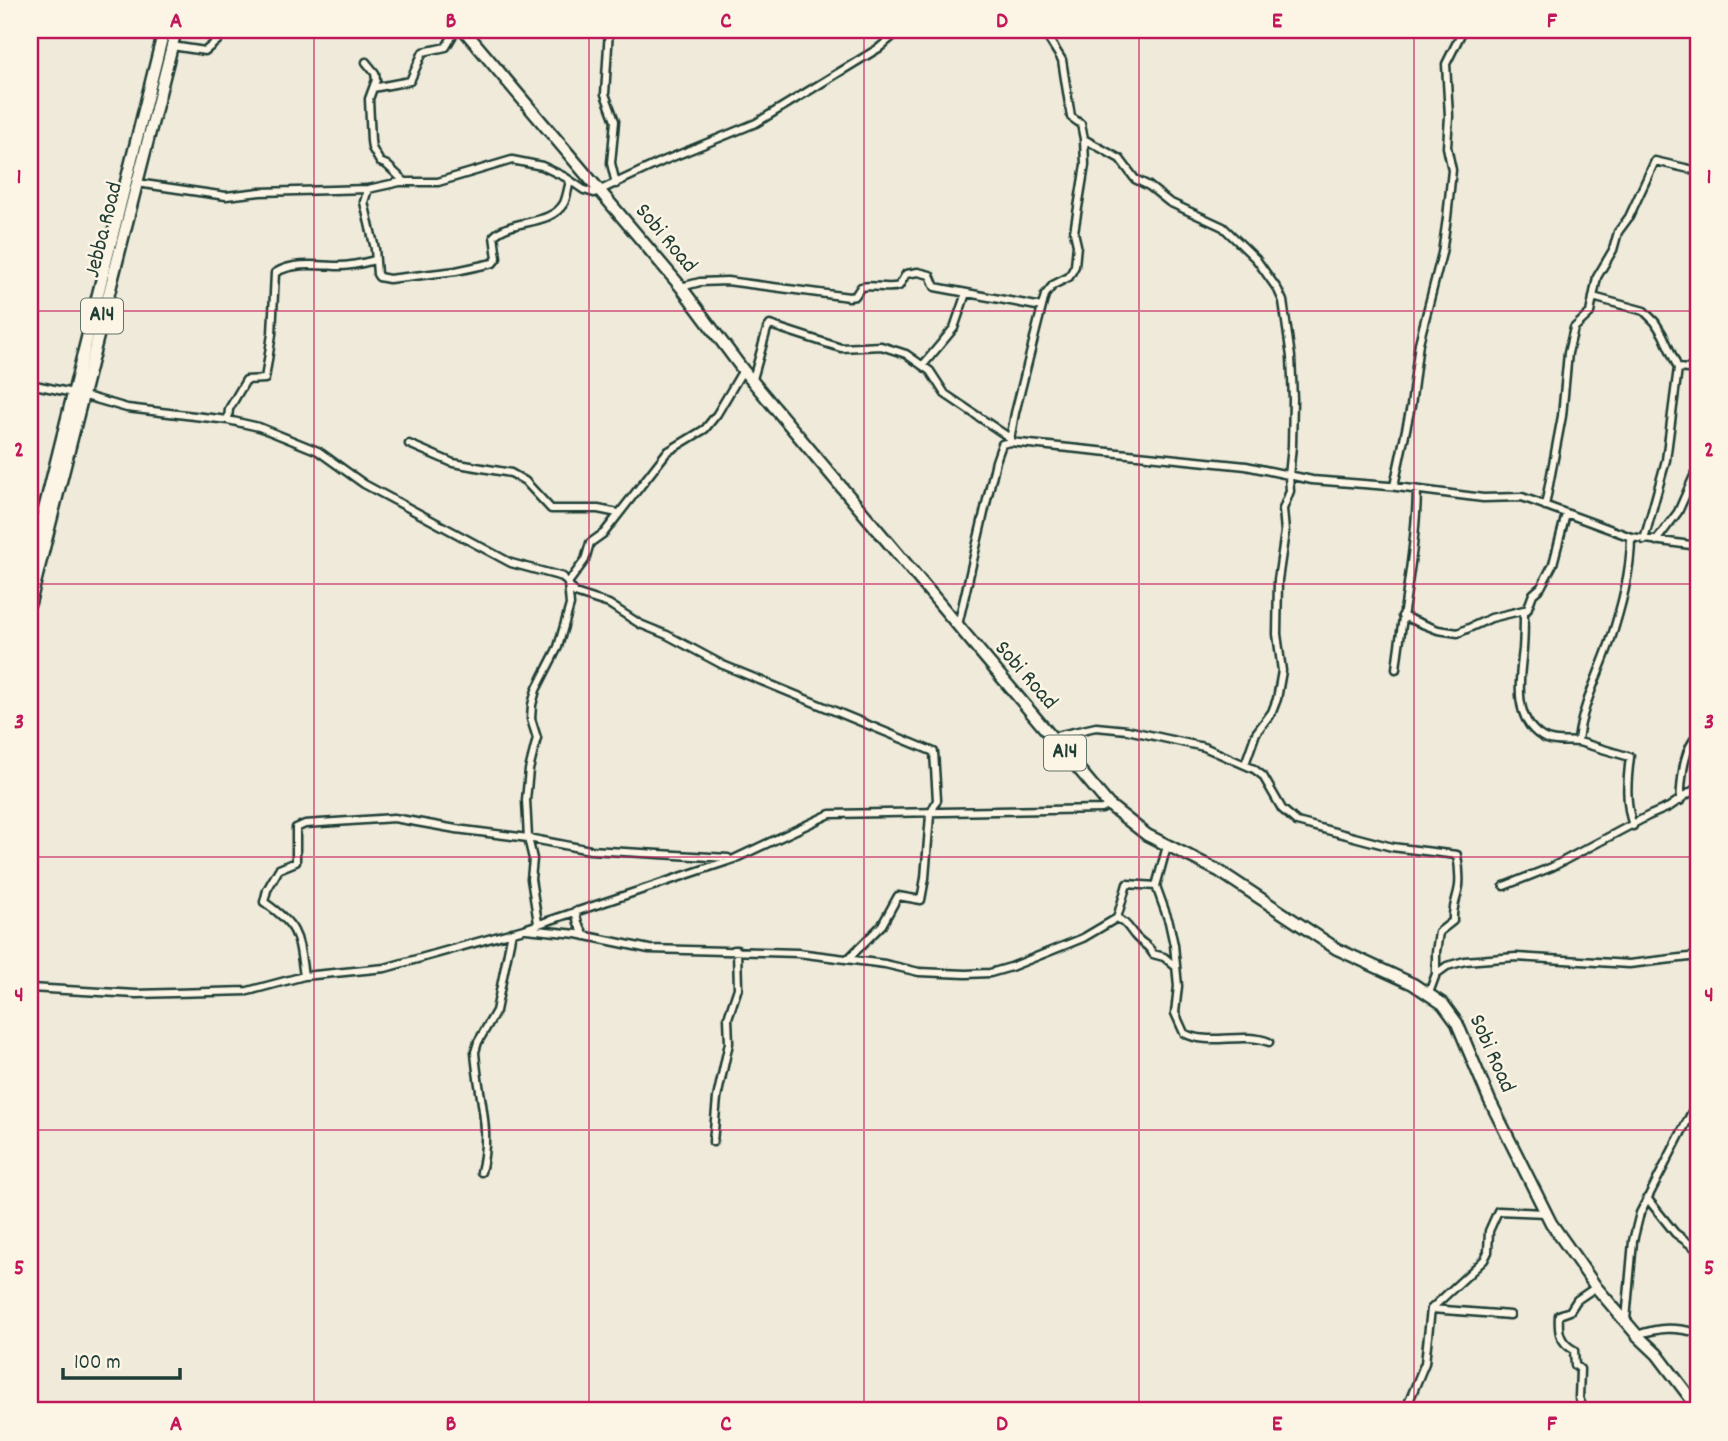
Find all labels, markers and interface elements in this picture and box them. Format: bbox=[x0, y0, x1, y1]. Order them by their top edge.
text: A bbox=[170, 6, 182, 39]
text: B bbox=[446, 6, 457, 39]
text: C bbox=[720, 6, 732, 39]
text: D bbox=[996, 6, 1008, 39]
text: E bbox=[1272, 6, 1283, 39]
text: F bbox=[1547, 6, 1558, 39]
text: 1 bbox=[16, 162, 22, 195]
text: 1 bbox=[1706, 162, 1712, 195]
street label: Jebba Road bbox=[77, 179, 133, 281]
street label: Sobi Road bbox=[626, 197, 704, 281]
road number: A14 bbox=[81, 298, 123, 334]
text: 2 bbox=[14, 435, 24, 468]
text: 2 bbox=[1704, 435, 1714, 468]
street label: Sobi Road bbox=[985, 634, 1065, 718]
text: 3 bbox=[14, 707, 24, 740]
text: 3 bbox=[1704, 707, 1714, 740]
road number: A14 bbox=[1044, 736, 1086, 770]
text: 4 bbox=[14, 980, 24, 1013]
text: 4 bbox=[1704, 980, 1714, 1013]
street label: Sobi Road bbox=[1459, 1009, 1523, 1099]
text: 5 bbox=[14, 1253, 24, 1286]
text: 5 bbox=[1704, 1253, 1714, 1286]
scale bar bbox=[63, 1336, 180, 1380]
text: 100 m bbox=[74, 1349, 121, 1379]
text: A bbox=[170, 1409, 182, 1441]
text: B bbox=[446, 1409, 457, 1441]
text: C bbox=[720, 1409, 732, 1441]
text: D bbox=[996, 1409, 1008, 1441]
text: E bbox=[1272, 1409, 1283, 1441]
text: F bbox=[1547, 1409, 1558, 1441]

